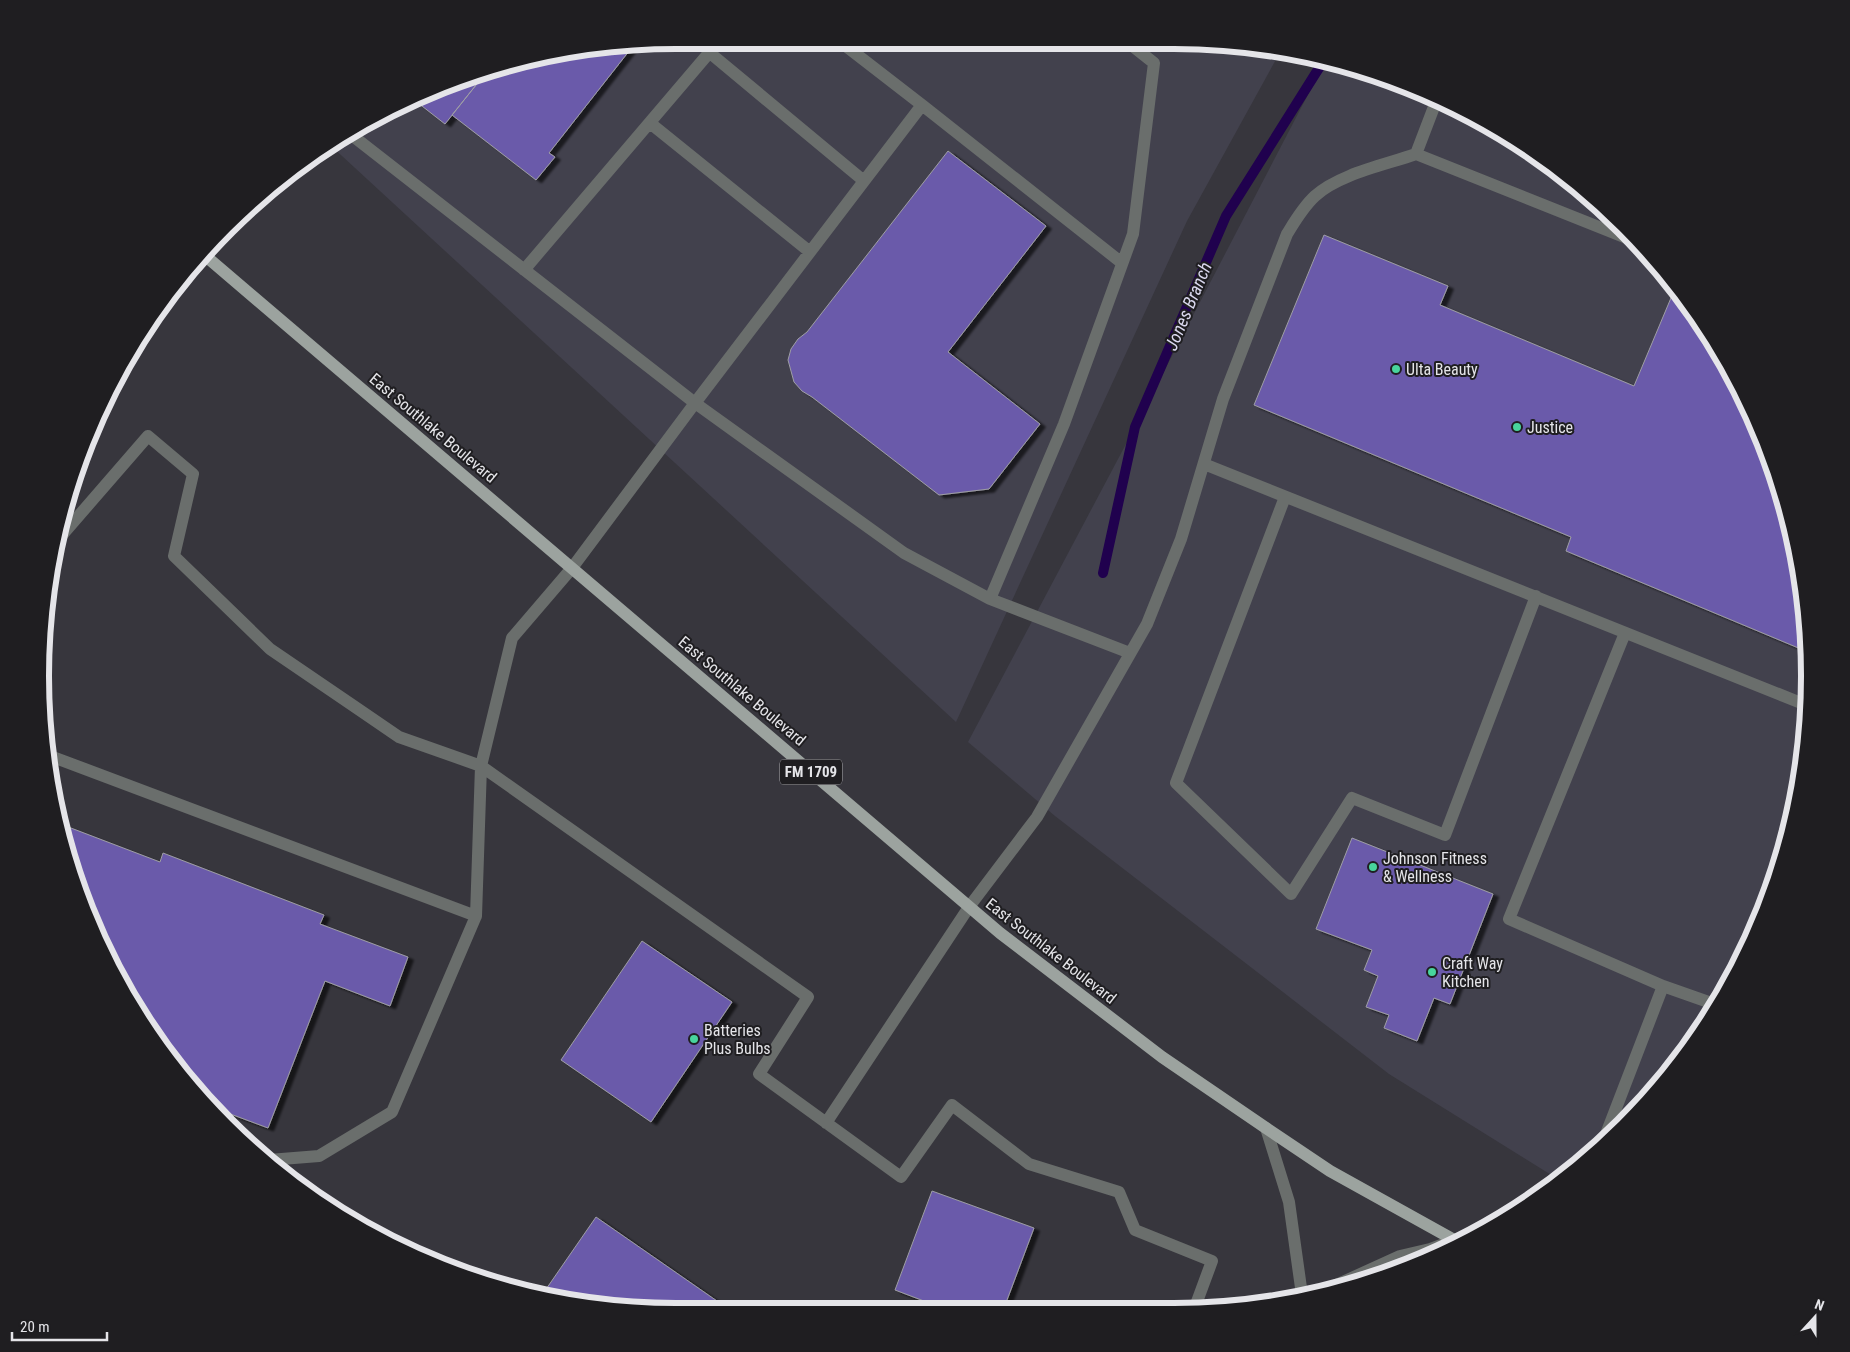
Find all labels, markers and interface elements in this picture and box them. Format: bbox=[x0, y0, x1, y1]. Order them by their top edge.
water label: Jones Branch bbox=[1160, 259, 1216, 353]
place label: Ulta Beauty bbox=[1406, 360, 1478, 379]
marker: Ulta Beauty bbox=[1390, 363, 1402, 375]
street label: East Southlake Boulevard bbox=[366, 369, 500, 487]
place label: Justice bbox=[1527, 418, 1573, 437]
marker: Justice bbox=[1511, 421, 1523, 433]
street label: East Southlake Boulevard bbox=[675, 632, 809, 750]
road number: FM 1709 bbox=[780, 760, 842, 784]
place label: Johnson Fitness & Wellness bbox=[1383, 849, 1487, 886]
marker: Johnson Fitness & Wellness bbox=[1367, 861, 1379, 873]
street label: East Southlake Boulevard bbox=[982, 894, 1120, 1008]
place label: Craft Way Kitchen bbox=[1442, 954, 1503, 991]
marker: Craft Way Kitchen bbox=[1426, 966, 1438, 978]
place label: Batteries Plus Bulbs bbox=[704, 1021, 771, 1058]
marker: Batteries Plus Bulbs bbox=[688, 1033, 700, 1045]
north arrow bbox=[1790, 1292, 1840, 1342]
text: N bbox=[1813, 1296, 1827, 1314]
scale bar bbox=[12, 1310, 108, 1342]
text: 20 m bbox=[20, 1318, 50, 1336]

